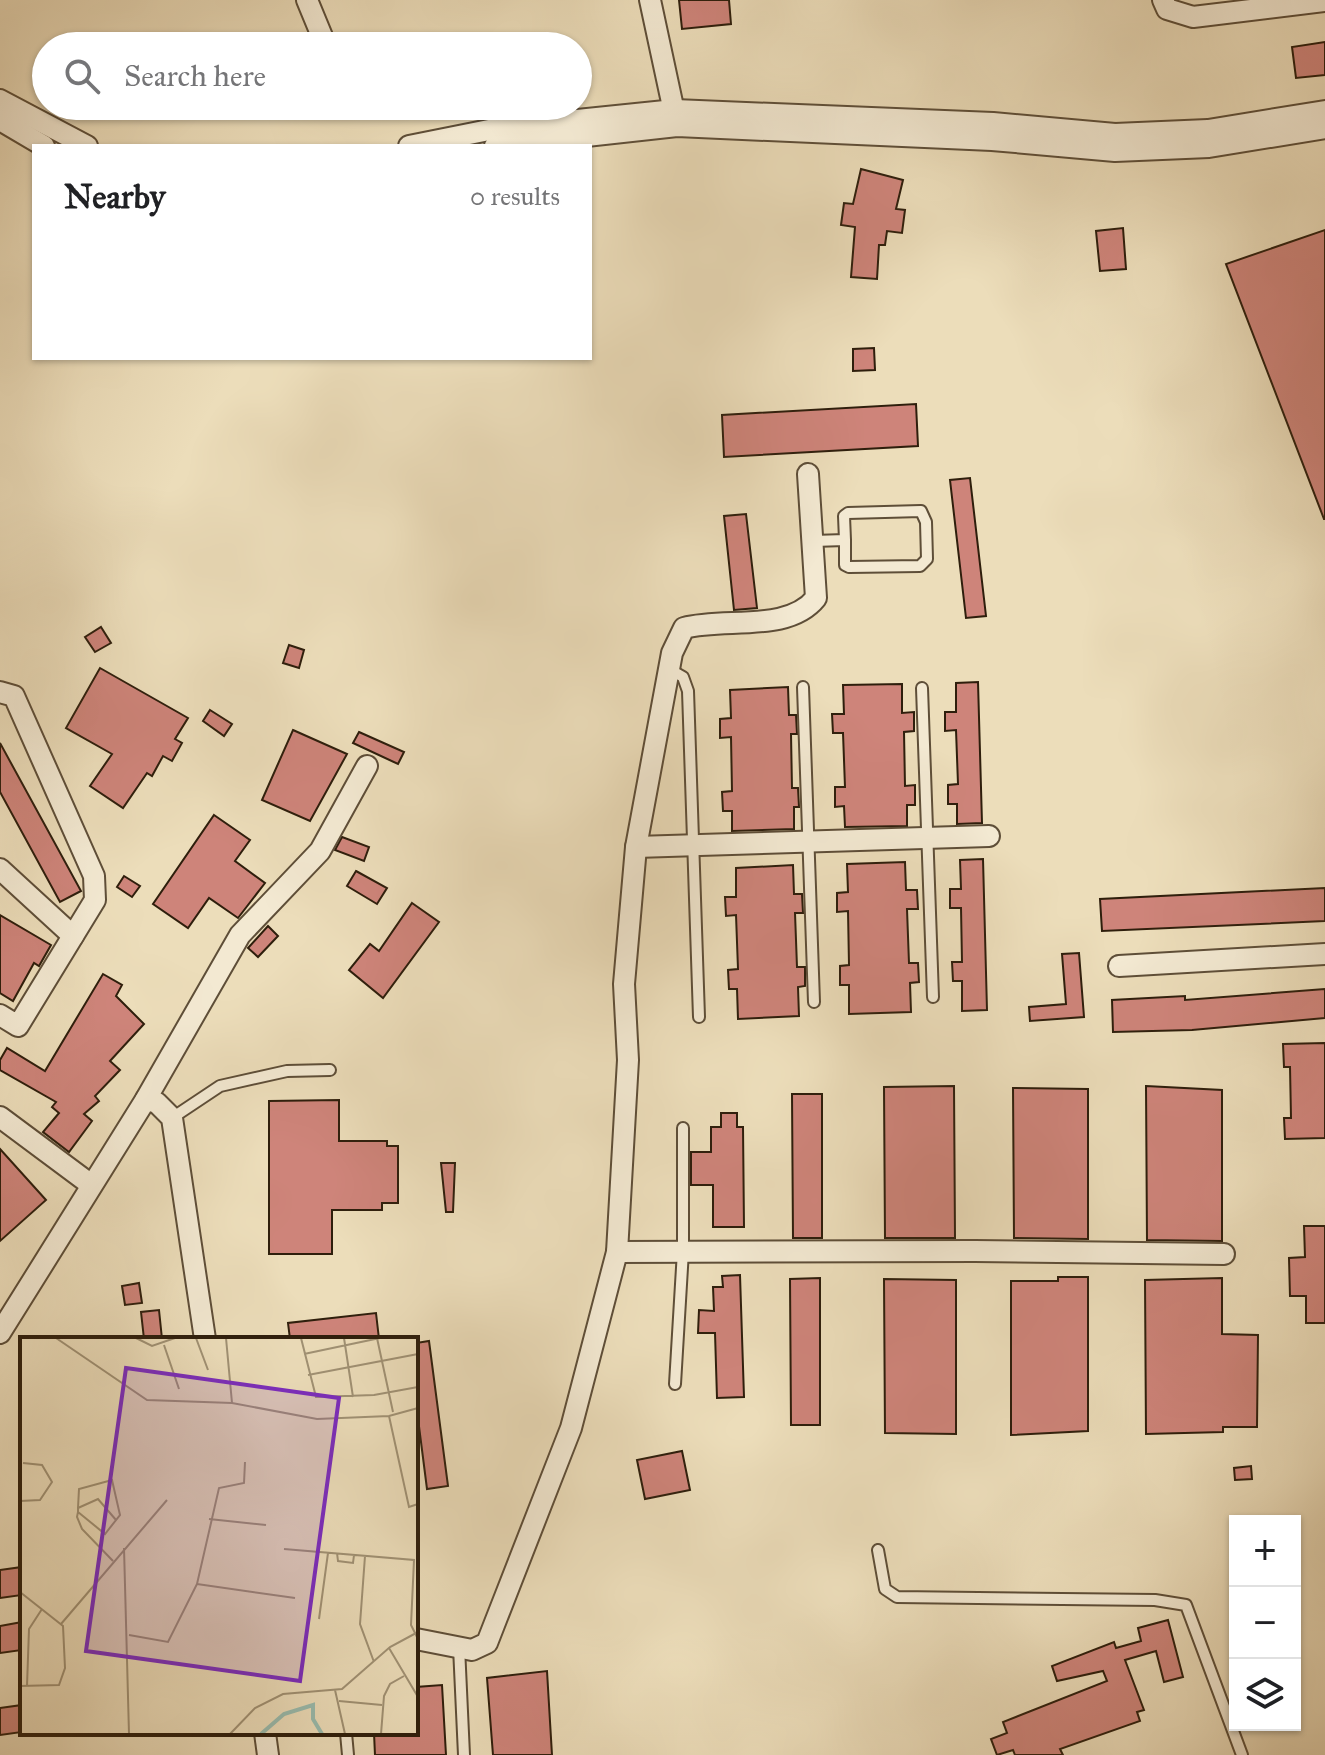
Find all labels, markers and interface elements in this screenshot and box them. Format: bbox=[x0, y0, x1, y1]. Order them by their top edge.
search box bbox=[32, 32, 592, 120]
icon: search bbox=[60, 54, 104, 98]
text: Search here bbox=[124, 58, 266, 94]
text: Nearby bbox=[64, 176, 166, 217]
text: 0 results bbox=[470, 180, 560, 212]
inset map bbox=[20, 1337, 418, 1735]
map controls bbox=[1229, 1515, 1301, 1731]
button: + bbox=[1229, 1515, 1301, 1587]
button: − bbox=[1229, 1587, 1301, 1659]
button: layers bbox=[1229, 1659, 1301, 1731]

